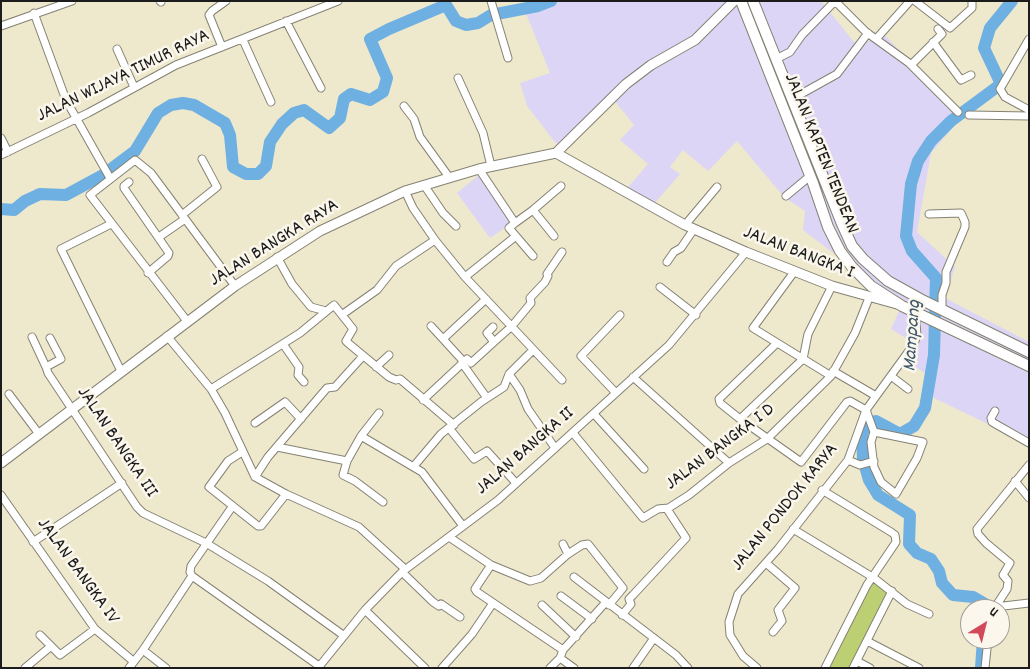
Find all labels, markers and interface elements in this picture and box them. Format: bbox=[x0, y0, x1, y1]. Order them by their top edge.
street label: JALAN WIJAYA TIMUR RAYA bbox=[34, 25, 214, 129]
street label: JALAN KAPTEN TENDEAN bbox=[777, 71, 863, 237]
street label: JALAN BANGKA RAYA bbox=[206, 195, 344, 293]
street label: JALAN BANGKA I bbox=[739, 222, 857, 286]
water label: Mampang bbox=[900, 300, 928, 372]
street label: JALAN BANGKA III bbox=[71, 383, 161, 503]
street label: JALAN BANGKA I D bbox=[662, 399, 780, 497]
street label: JALAN BANGKA II bbox=[472, 403, 580, 501]
street label: JALAN PONDOK KARYA bbox=[728, 440, 844, 576]
street label: JALAN BANGKA IV bbox=[31, 514, 123, 630]
north arrow bbox=[960, 599, 1010, 649]
text: U bbox=[985, 603, 1002, 623]

